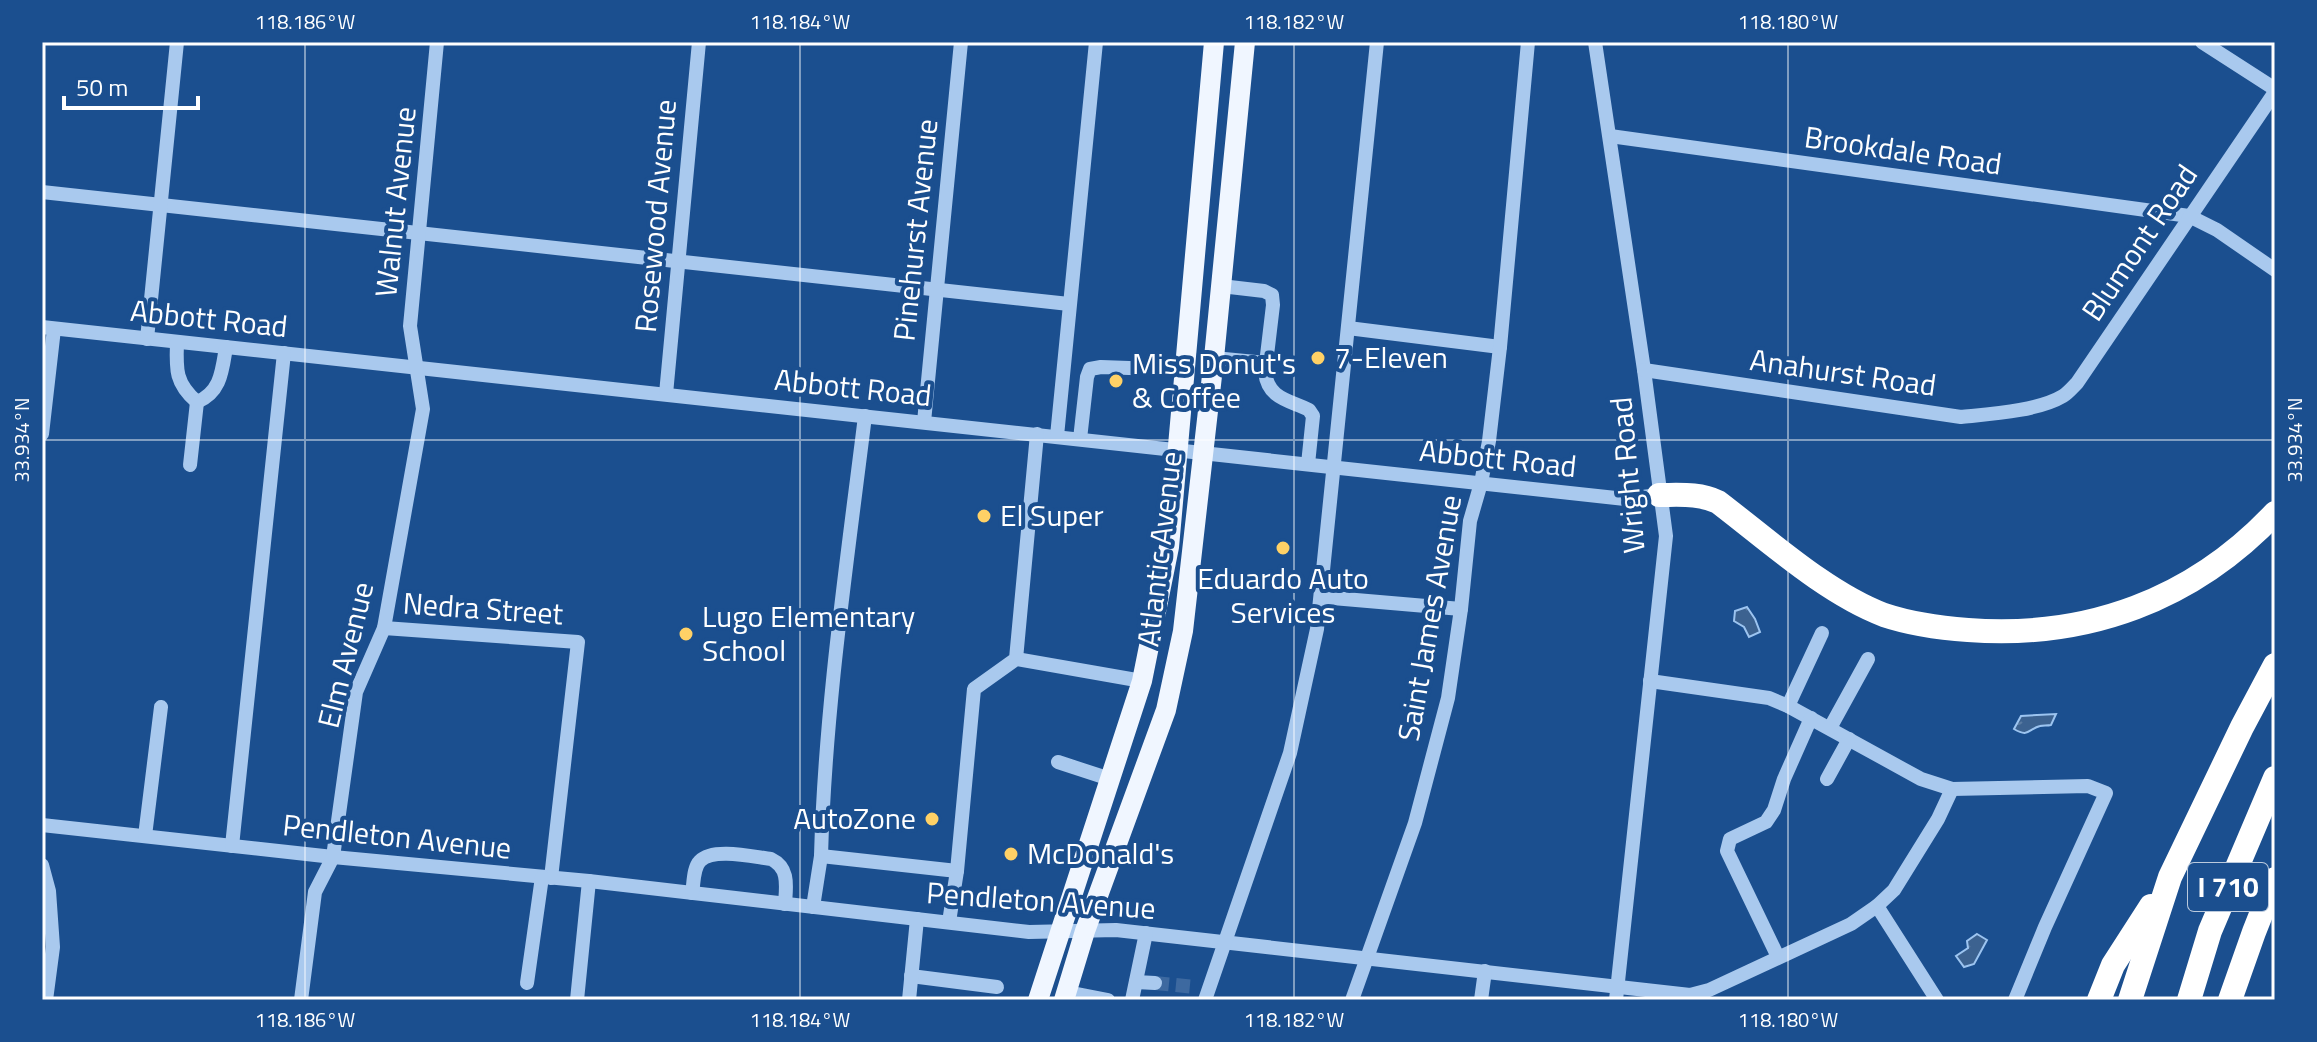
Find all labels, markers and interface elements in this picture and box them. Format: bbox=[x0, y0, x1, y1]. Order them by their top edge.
text: 118.186°W bbox=[255, 6, 355, 37]
text: 118.184°W bbox=[750, 6, 850, 37]
text: 118.182°W bbox=[1244, 6, 1344, 37]
text: 118.180°W bbox=[1738, 6, 1838, 37]
scale bar bbox=[64, 60, 198, 110]
text: 50 m bbox=[76, 69, 128, 105]
street label: Rosewood Avenue bbox=[622, 98, 688, 334]
street label: Walnut Avenue bbox=[362, 104, 428, 299]
street label: Brookdale Road bbox=[1802, 113, 2005, 187]
street label: Pinehurst Avenue bbox=[880, 117, 950, 343]
street label: Blumont Road bbox=[2070, 155, 2209, 330]
street label: Abbott Road bbox=[128, 287, 290, 349]
place label: 7-Eleven bbox=[1334, 334, 1448, 380]
street label: Anahurst Road bbox=[1747, 336, 1939, 408]
place label: Miss Donut's & Coffee bbox=[1132, 340, 1296, 420]
marker: 7-Eleven bbox=[1309, 349, 1327, 367]
street label: Abbott Road bbox=[772, 356, 934, 418]
marker: Miss Donut's & Coffee bbox=[1107, 372, 1125, 390]
street label: Wright Road bbox=[1597, 395, 1657, 555]
text: 33.934°N bbox=[6, 397, 37, 483]
text: 33.934°N bbox=[2279, 397, 2310, 483]
street label: Abbott Road bbox=[1417, 427, 1579, 489]
street label: Atlantic Avenue bbox=[1124, 449, 1194, 649]
street label: Saint James Avenue bbox=[1385, 491, 1473, 745]
place label: El Super bbox=[1000, 492, 1104, 538]
marker: El Super bbox=[975, 507, 993, 525]
marker: Eduardo Auto Services bbox=[1274, 539, 1292, 557]
place label: Eduardo Auto Services bbox=[1197, 555, 1369, 635]
street label: Elm Avenue bbox=[305, 577, 385, 733]
street label: Nedra Street bbox=[401, 579, 565, 637]
place label: Lugo Elementary School bbox=[702, 593, 915, 673]
marker: Lugo Elementary School bbox=[677, 625, 695, 643]
place label: AutoZone bbox=[793, 795, 916, 841]
street label: Pendleton Avenue bbox=[280, 801, 514, 871]
marker: AutoZone bbox=[923, 810, 941, 828]
place label: McDonald's bbox=[1027, 830, 1174, 876]
marker: McDonald's bbox=[1002, 845, 1020, 863]
road number: I 710 bbox=[2188, 863, 2268, 911]
street label: Pendleton Avenue bbox=[925, 869, 1157, 931]
text: 118.186°W bbox=[255, 1004, 355, 1035]
text: 118.184°W bbox=[750, 1004, 850, 1035]
text: 118.182°W bbox=[1244, 1004, 1344, 1035]
text: 118.180°W bbox=[1738, 1004, 1838, 1035]

